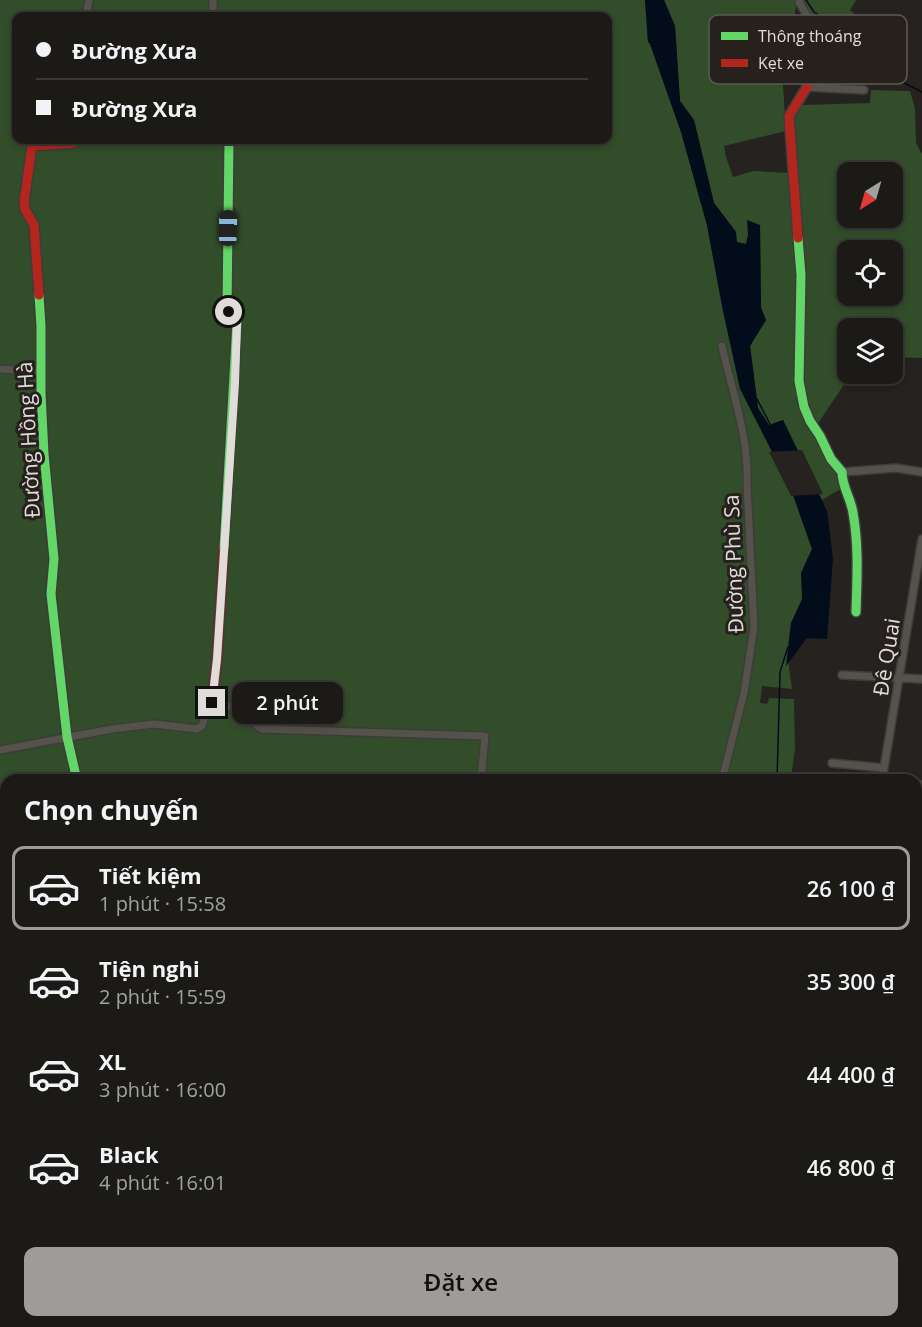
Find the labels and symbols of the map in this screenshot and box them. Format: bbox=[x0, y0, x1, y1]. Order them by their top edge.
legend bbox=[709, 15, 907, 84]
text: Thông thoáng bbox=[758, 25, 862, 47]
text: Kẹt xe bbox=[758, 52, 804, 74]
north arrow bbox=[837, 162, 903, 228]
car bbox=[219, 210, 237, 246]
route start bbox=[215, 298, 242, 325]
street label: Đường Hồng Hà bbox=[10, 361, 46, 519]
street label: Đường Phù Sa bbox=[717, 494, 749, 634]
street label: Đê Quai bbox=[866, 616, 906, 698]
callout: 2 phút bbox=[233, 682, 344, 724]
route end bbox=[198, 689, 225, 716]

